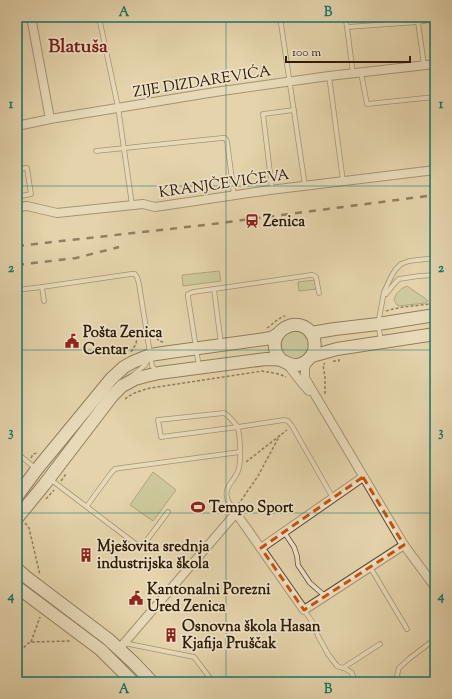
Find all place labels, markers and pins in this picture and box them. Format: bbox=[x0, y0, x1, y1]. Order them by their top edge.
place label: Zenica bbox=[263, 212, 305, 233]
station icon: Zenica bbox=[244, 213, 260, 229]
place label: Pošta Zenica Centar bbox=[83, 323, 162, 361]
public building icon: Pošta Zenica Centar bbox=[64, 333, 80, 349]
place label: Tempo Sport bbox=[209, 498, 294, 519]
sports icon: Tempo Sport bbox=[190, 499, 206, 515]
place label: Mješovita srednja industrijska škola bbox=[97, 537, 209, 575]
building icon: Mješovita srednja industrijska škola bbox=[78, 547, 94, 563]
place label: Kantonalni Porezni Ured Zenica bbox=[147, 580, 271, 618]
public building icon: Kantonalni Porezni Ured Zenica bbox=[128, 590, 144, 606]
place label: Osnovna škola Hasan Kjafija Pruščak bbox=[182, 617, 321, 655]
building icon: Osnovna škola Hasan Kjafija Pruščak bbox=[163, 627, 179, 643]

